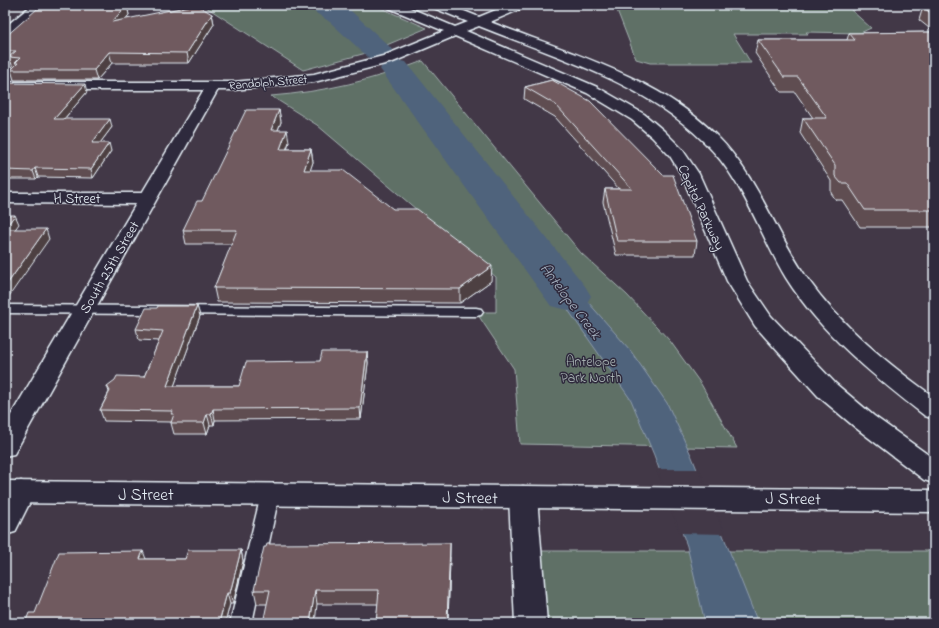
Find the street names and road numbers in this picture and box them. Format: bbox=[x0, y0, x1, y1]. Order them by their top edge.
street label: Randolph Street bbox=[228, 71, 308, 95]
street label: Capitol Parkway bbox=[671, 161, 730, 255]
street label: H Street bbox=[54, 189, 101, 210]
street label: South 25th Street bbox=[75, 217, 146, 318]
street label: J Street bbox=[118, 483, 174, 508]
street label: J Street bbox=[442, 486, 498, 511]
street label: J Street bbox=[765, 487, 821, 512]

